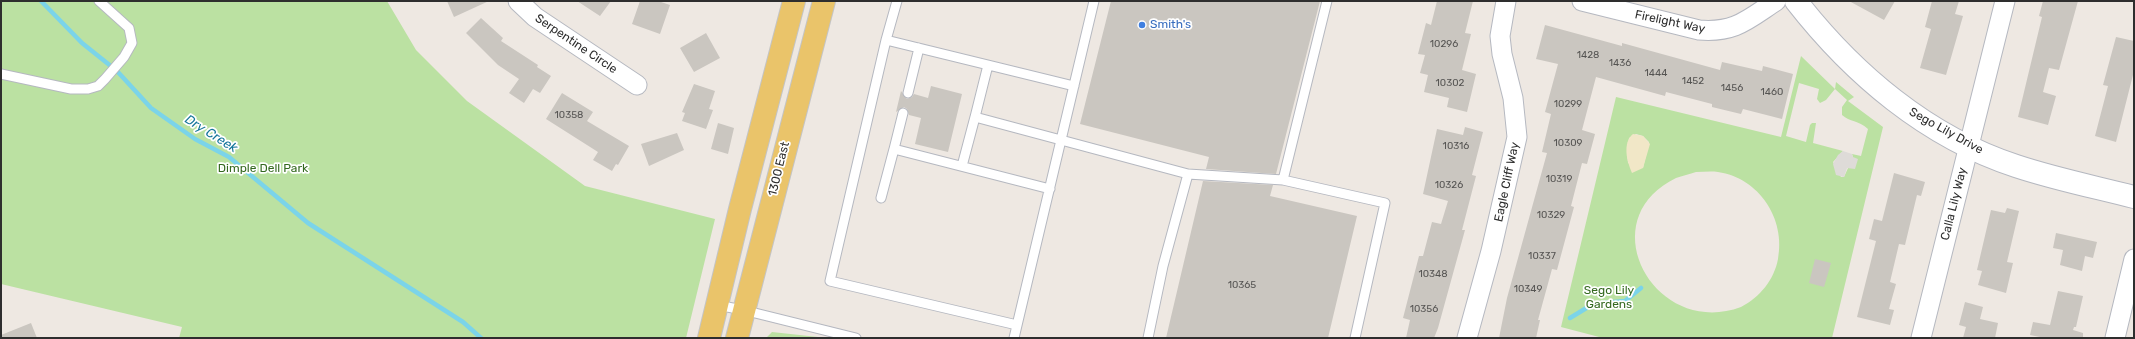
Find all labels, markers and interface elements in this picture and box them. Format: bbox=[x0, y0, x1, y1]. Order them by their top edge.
street label: Firelight Way bbox=[1634, 8, 1706, 36]
street label: Serpentine Circle bbox=[532, 11, 620, 77]
place label: Smith's bbox=[1150, 18, 1191, 32]
marker: Smith's bbox=[1137, 20, 1147, 30]
house number: 10296 bbox=[1430, 38, 1458, 50]
house number: 1428 bbox=[1577, 49, 1599, 61]
house number: 1436 bbox=[1609, 57, 1631, 69]
house number: 1444 bbox=[1645, 67, 1667, 79]
house number: 1452 bbox=[1682, 75, 1704, 87]
house number: 10302 bbox=[1436, 77, 1464, 89]
house number: 1456 bbox=[1721, 82, 1743, 94]
house number: 1460 bbox=[1761, 86, 1783, 98]
house number: 10299 bbox=[1554, 98, 1582, 110]
street label: Sego Lily Drive bbox=[1907, 105, 1985, 157]
house number: 10358 bbox=[555, 109, 583, 121]
water label: Dry Creek bbox=[182, 112, 240, 156]
house number: 10309 bbox=[1554, 137, 1582, 149]
street label: 1300 East bbox=[765, 140, 793, 198]
house number: 10316 bbox=[1443, 140, 1469, 152]
street label: Eagle Cliff Way bbox=[1492, 141, 1522, 223]
park label: Dimple Dell Park bbox=[218, 162, 308, 176]
street label: Calla Lily Way bbox=[1938, 166, 1970, 242]
house number: 10319 bbox=[1546, 173, 1572, 185]
house number: 10326 bbox=[1435, 179, 1463, 191]
house number: 10329 bbox=[1537, 209, 1565, 221]
house number: 10337 bbox=[1528, 250, 1556, 262]
house number: 10348 bbox=[1418, 268, 1448, 280]
house number: 10365 bbox=[1228, 279, 1256, 291]
house number: 10349 bbox=[1514, 283, 1542, 295]
park label: Sego Lily Gardens bbox=[1584, 284, 1634, 312]
house number: 10356 bbox=[1410, 303, 1438, 315]

